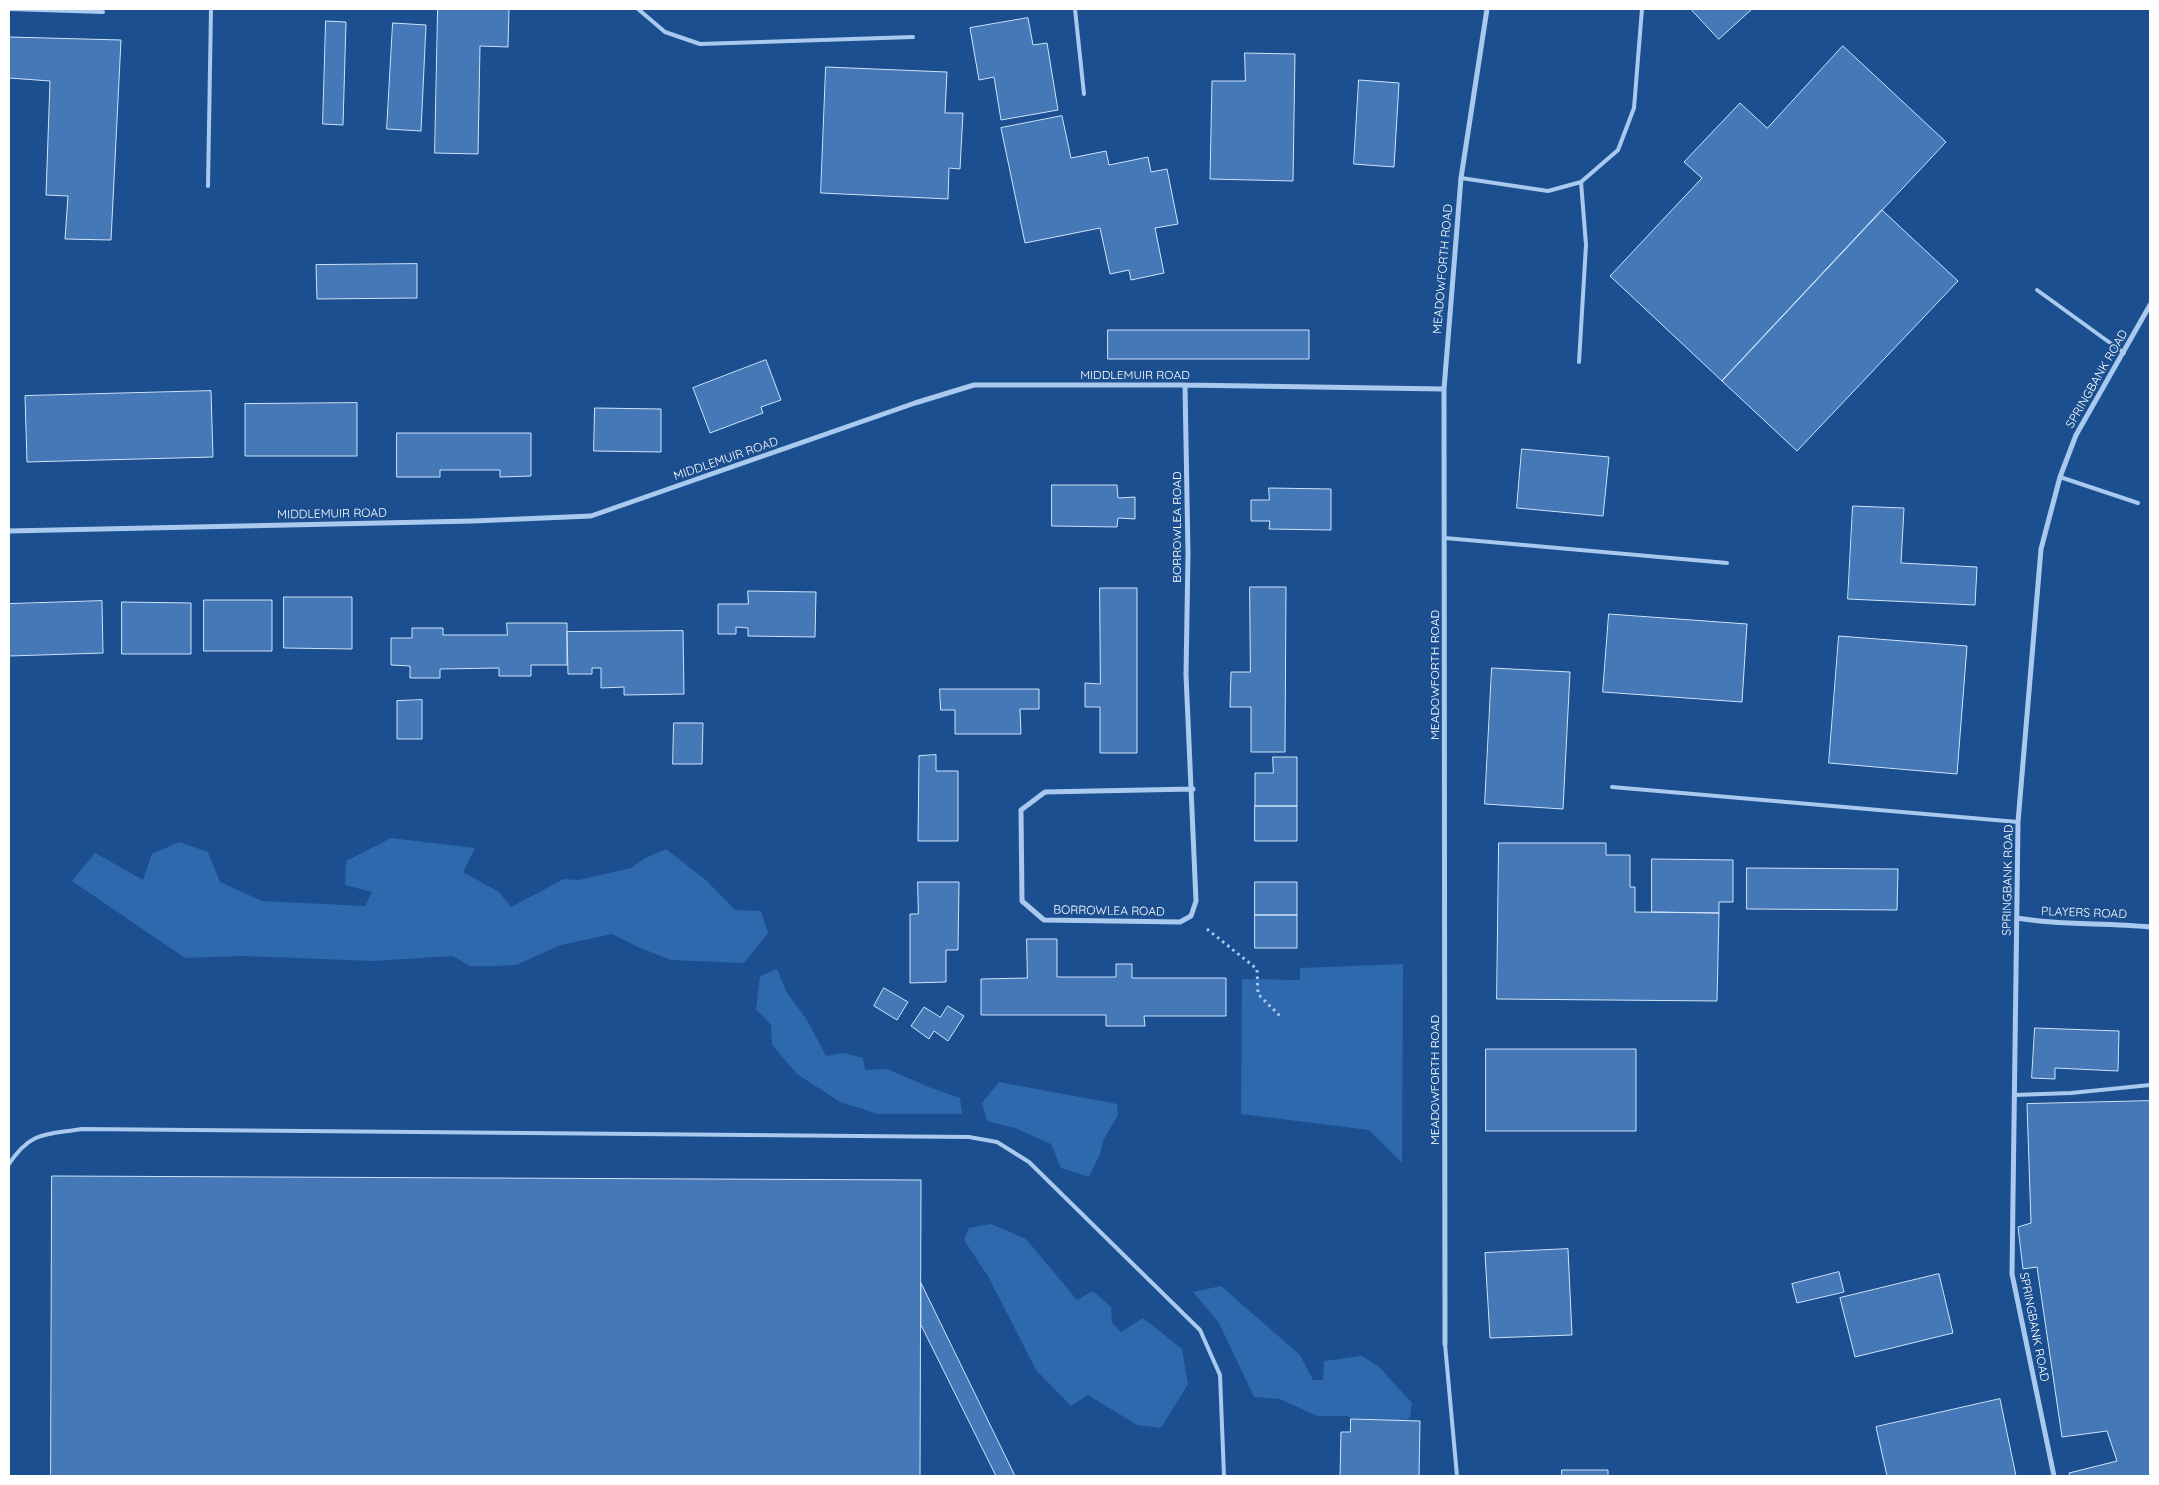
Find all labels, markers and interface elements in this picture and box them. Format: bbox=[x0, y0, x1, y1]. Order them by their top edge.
street label: MEADOWFORTH ROAD bbox=[1430, 204, 1456, 334]
street label: SPRINGBANK ROAD bbox=[2063, 327, 2131, 431]
street label: MIDDLEMUIR ROAD bbox=[1080, 368, 1190, 382]
street label: MIDDLEMUIR ROAD bbox=[672, 434, 780, 484]
street label: BORROWLEA ROAD bbox=[1170, 471, 1184, 583]
street label: MIDDLEMUIR ROAD bbox=[277, 506, 387, 522]
street label: MEADOWFORTH ROAD bbox=[1428, 610, 1442, 740]
street label: SPRINGBANK ROAD bbox=[2000, 824, 2016, 936]
street label: BORROWLEA ROAD bbox=[1053, 903, 1165, 919]
street label: PLAYERS ROAD bbox=[2041, 904, 2127, 922]
street label: MEADOWFORTH ROAD bbox=[1428, 1015, 1442, 1145]
street label: SPRINGBANK ROAD bbox=[2016, 1271, 2052, 1383]

